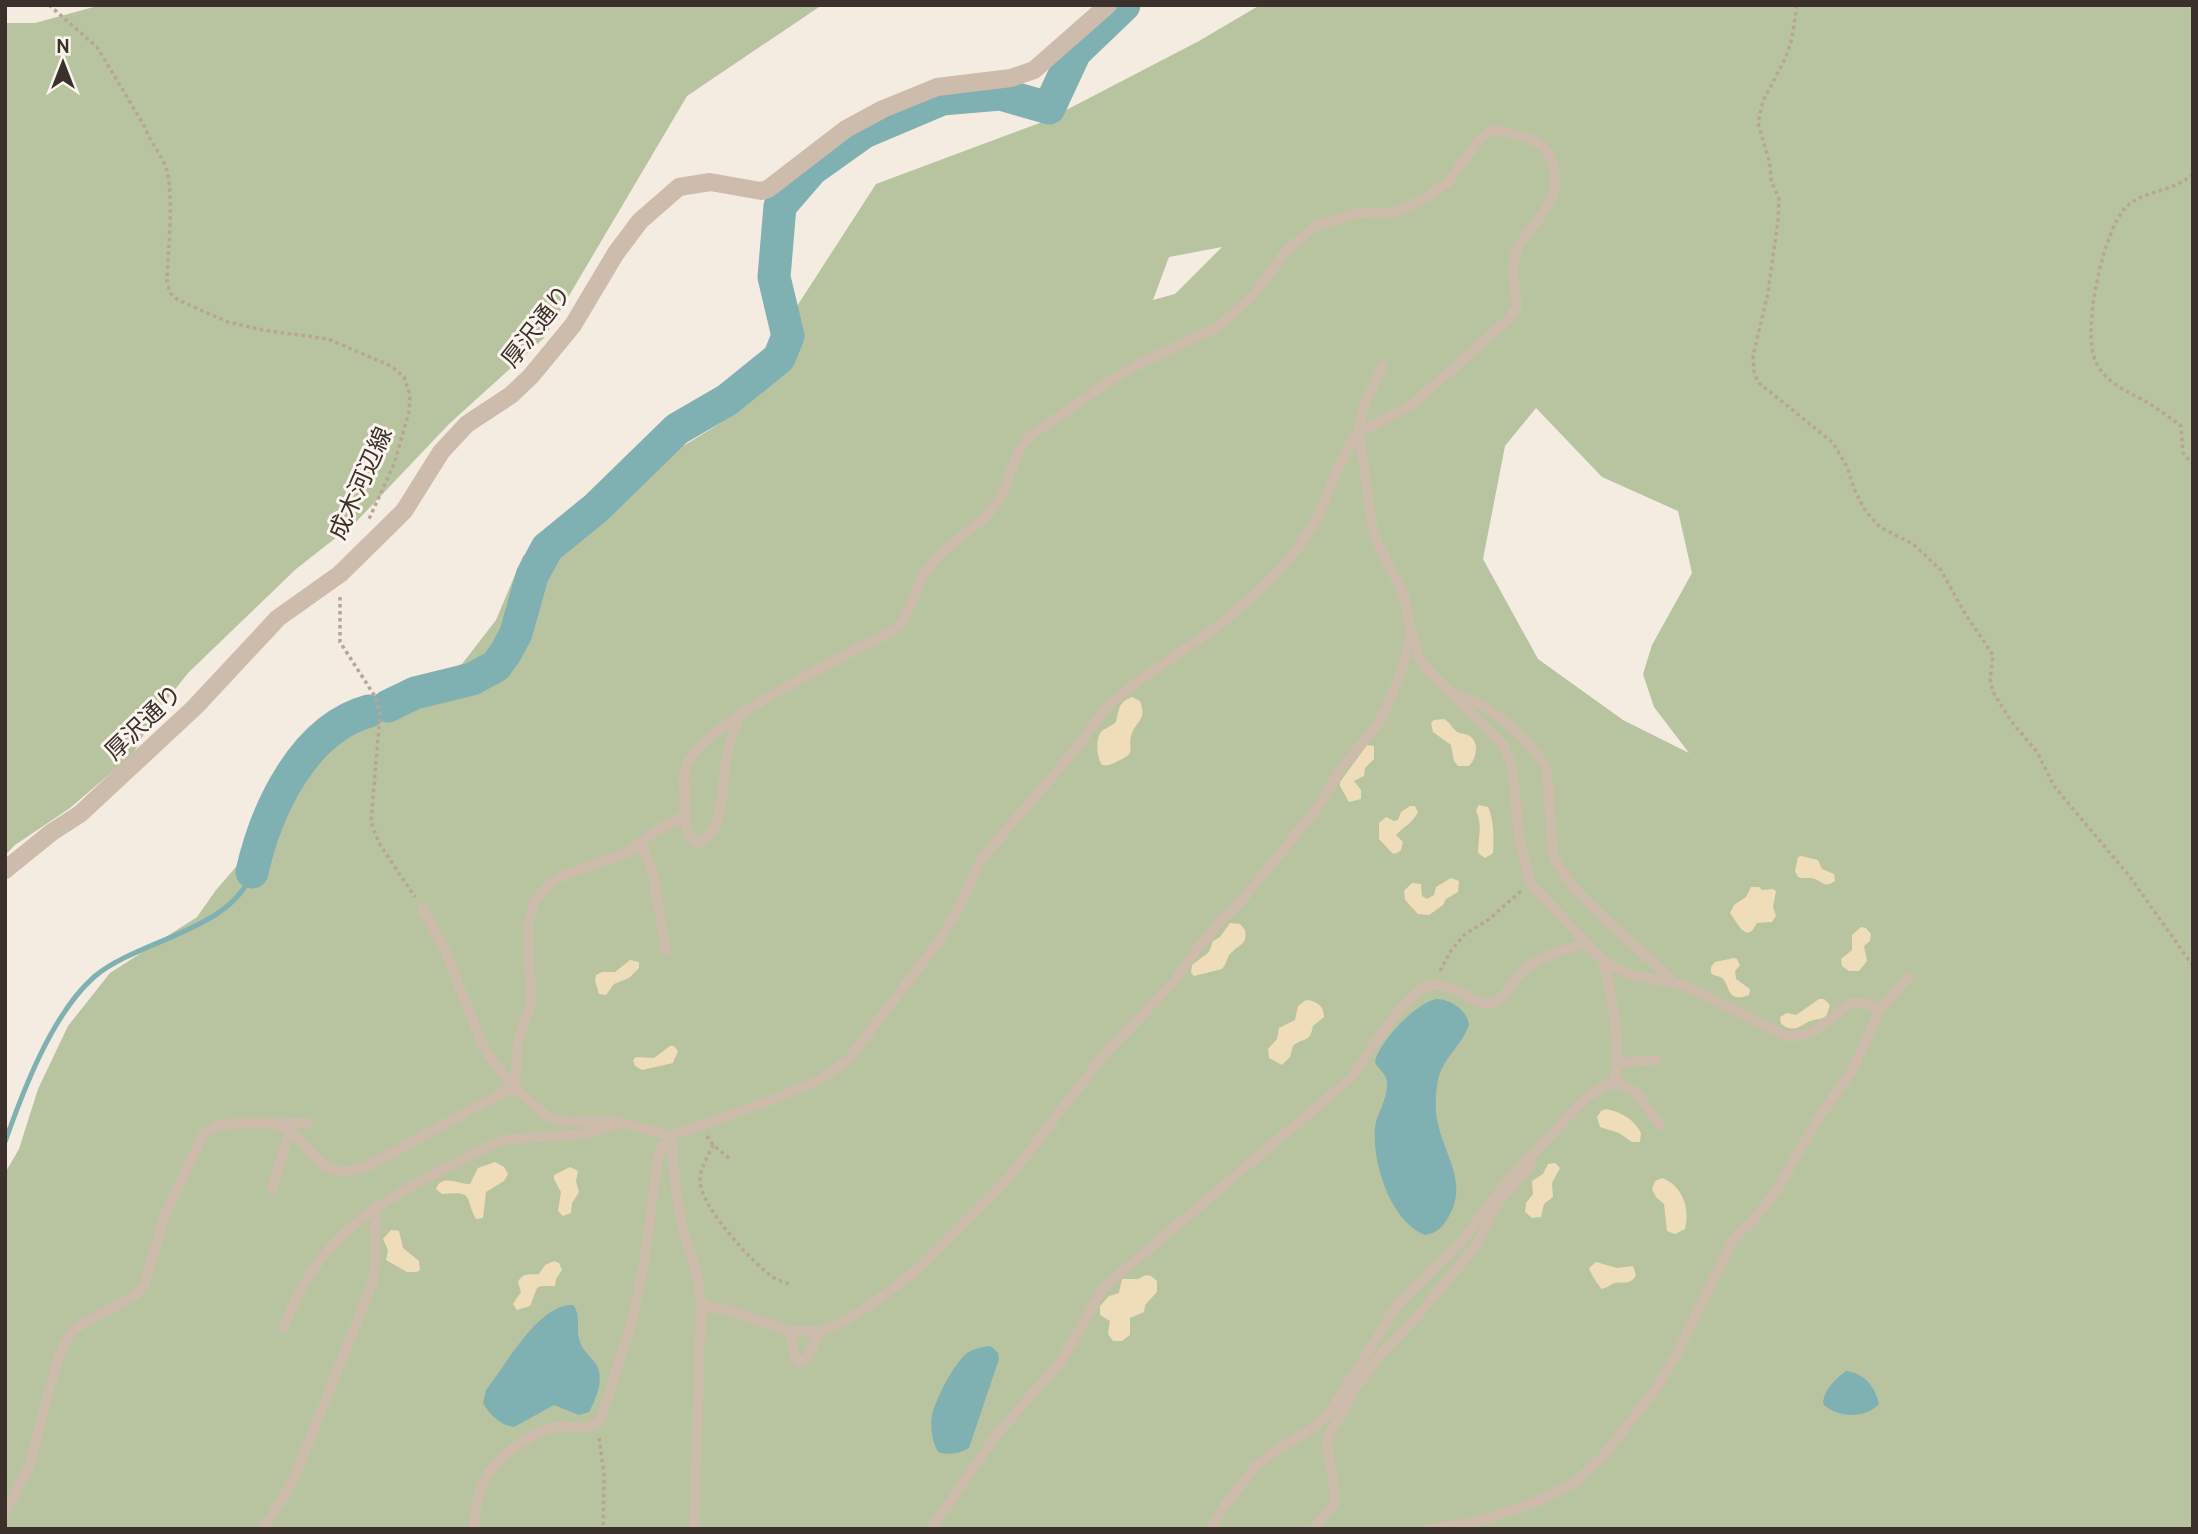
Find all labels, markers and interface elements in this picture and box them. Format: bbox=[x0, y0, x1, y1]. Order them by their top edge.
north arrow bbox=[28, 28, 98, 98]
text: N bbox=[56, 35, 70, 58]
street label: 厚沢通り bbox=[495, 279, 577, 373]
street label: 成木河辺線 bbox=[322, 422, 398, 544]
street label: 厚沢通り bbox=[98, 678, 188, 766]

